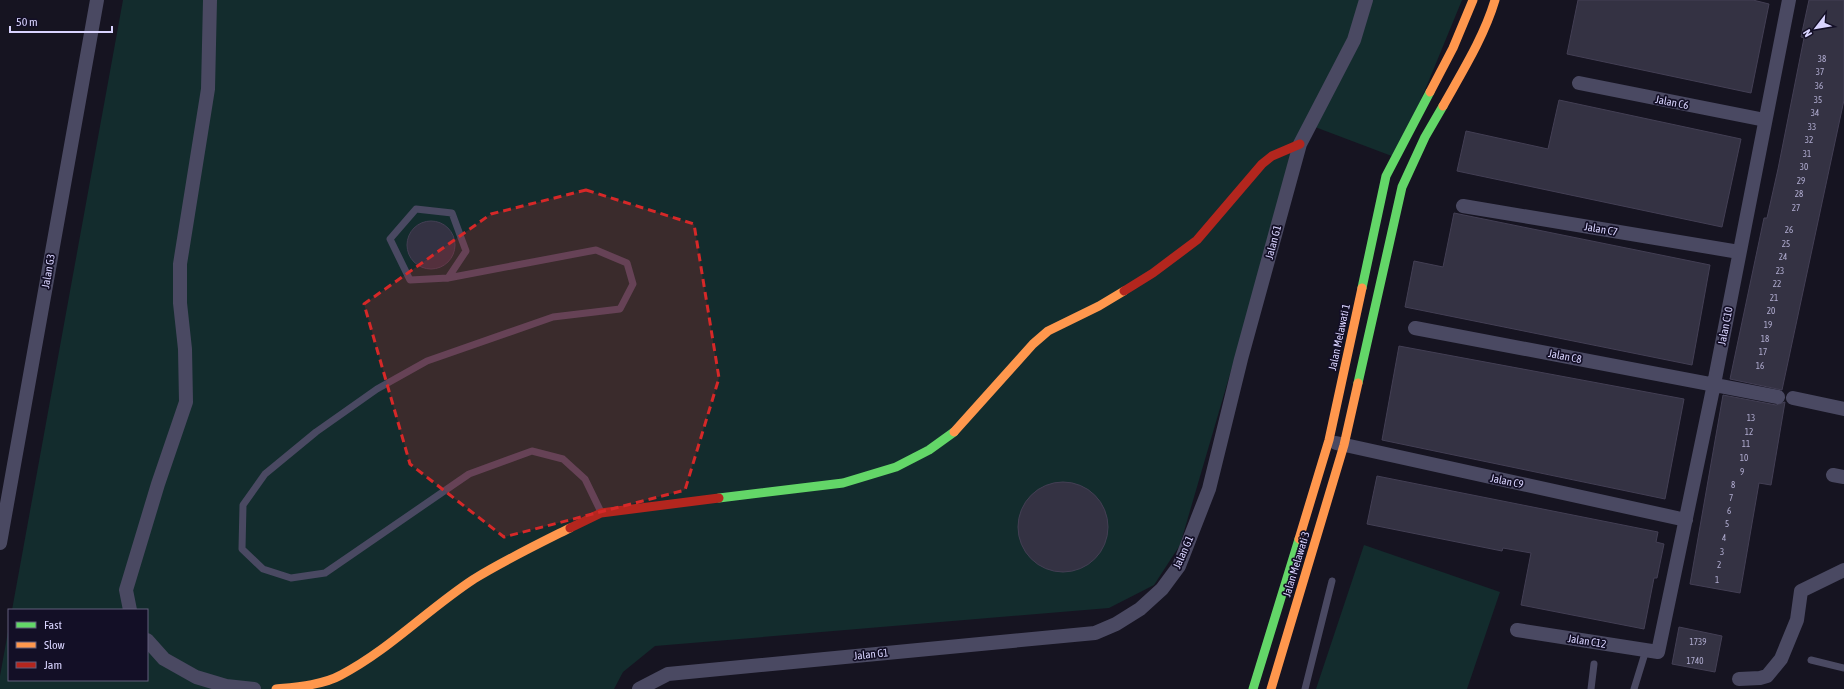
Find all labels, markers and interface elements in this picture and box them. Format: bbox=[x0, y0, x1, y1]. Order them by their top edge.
scale bar bbox=[10, 8, 112, 34]
north arrow bbox=[1796, 8, 1836, 48]
text: 50 m bbox=[16, 15, 38, 29]
text: N bbox=[1801, 27, 1814, 39]
house number: 38 bbox=[1818, 54, 1826, 64]
house number: 37 bbox=[1816, 67, 1824, 77]
house number: 36 bbox=[1815, 81, 1823, 91]
street label: Jalan C6 bbox=[1654, 93, 1690, 111]
house number: 35 bbox=[1814, 95, 1822, 105]
house number: 34 bbox=[1811, 108, 1819, 118]
house number: 33 bbox=[1808, 122, 1816, 132]
house number: 32 bbox=[1805, 135, 1813, 145]
house number: 31 bbox=[1803, 149, 1811, 159]
house number: 30 bbox=[1800, 162, 1808, 172]
house number: 29 bbox=[1797, 176, 1805, 186]
house number: 28 bbox=[1795, 189, 1803, 199]
house number: 27 bbox=[1792, 203, 1800, 213]
street label: Jalan C7 bbox=[1583, 220, 1619, 238]
street label: Jalan G1 bbox=[1263, 224, 1283, 260]
house number: 26 bbox=[1785, 225, 1793, 235]
house number: 25 bbox=[1782, 239, 1790, 249]
house number: 24 bbox=[1779, 252, 1787, 262]
street label: Jalan G3 bbox=[39, 253, 57, 289]
house number: 23 bbox=[1776, 266, 1784, 276]
house number: 22 bbox=[1773, 279, 1781, 289]
house number: 21 bbox=[1770, 293, 1778, 303]
street label: Jalan Melawati 1 bbox=[1326, 303, 1352, 371]
street label: Jalan C10 bbox=[1715, 306, 1735, 346]
house number: 20 bbox=[1767, 306, 1775, 316]
house number: 19 bbox=[1764, 320, 1772, 330]
house number: 18 bbox=[1761, 334, 1769, 344]
street label: Jalan C8 bbox=[1547, 347, 1583, 365]
house number: 17 bbox=[1759, 347, 1767, 357]
house number: 16 bbox=[1756, 361, 1764, 371]
house number: 13 bbox=[1747, 413, 1755, 423]
house number: 12 bbox=[1745, 427, 1753, 437]
house number: 11 bbox=[1742, 439, 1750, 449]
house number: 10 bbox=[1740, 453, 1748, 463]
house number: 9 bbox=[1740, 467, 1744, 477]
street label: Jalan C9 bbox=[1489, 472, 1525, 490]
house number: 8 bbox=[1731, 480, 1735, 490]
house number: 7 bbox=[1729, 493, 1733, 503]
house number: 6 bbox=[1727, 506, 1731, 516]
house number: 5 bbox=[1725, 519, 1729, 529]
street label: Jalan Melawati 3 bbox=[1280, 530, 1312, 598]
house number: 4 bbox=[1722, 533, 1726, 543]
street label: Jalan G1 bbox=[1170, 534, 1196, 570]
house number: 3 bbox=[1720, 547, 1724, 557]
house number: 2 bbox=[1717, 560, 1721, 570]
house number: 1 bbox=[1715, 575, 1719, 585]
legend bbox=[8, 609, 148, 681]
text: Fast bbox=[44, 618, 62, 632]
street label: Jalan C12 bbox=[1567, 632, 1607, 650]
house number: 1739 bbox=[1690, 637, 1706, 647]
text: Slow bbox=[44, 638, 65, 652]
street label: Jalan G1 bbox=[853, 646, 889, 662]
house number: 1740 bbox=[1687, 656, 1703, 666]
text: Jam bbox=[44, 658, 62, 672]

